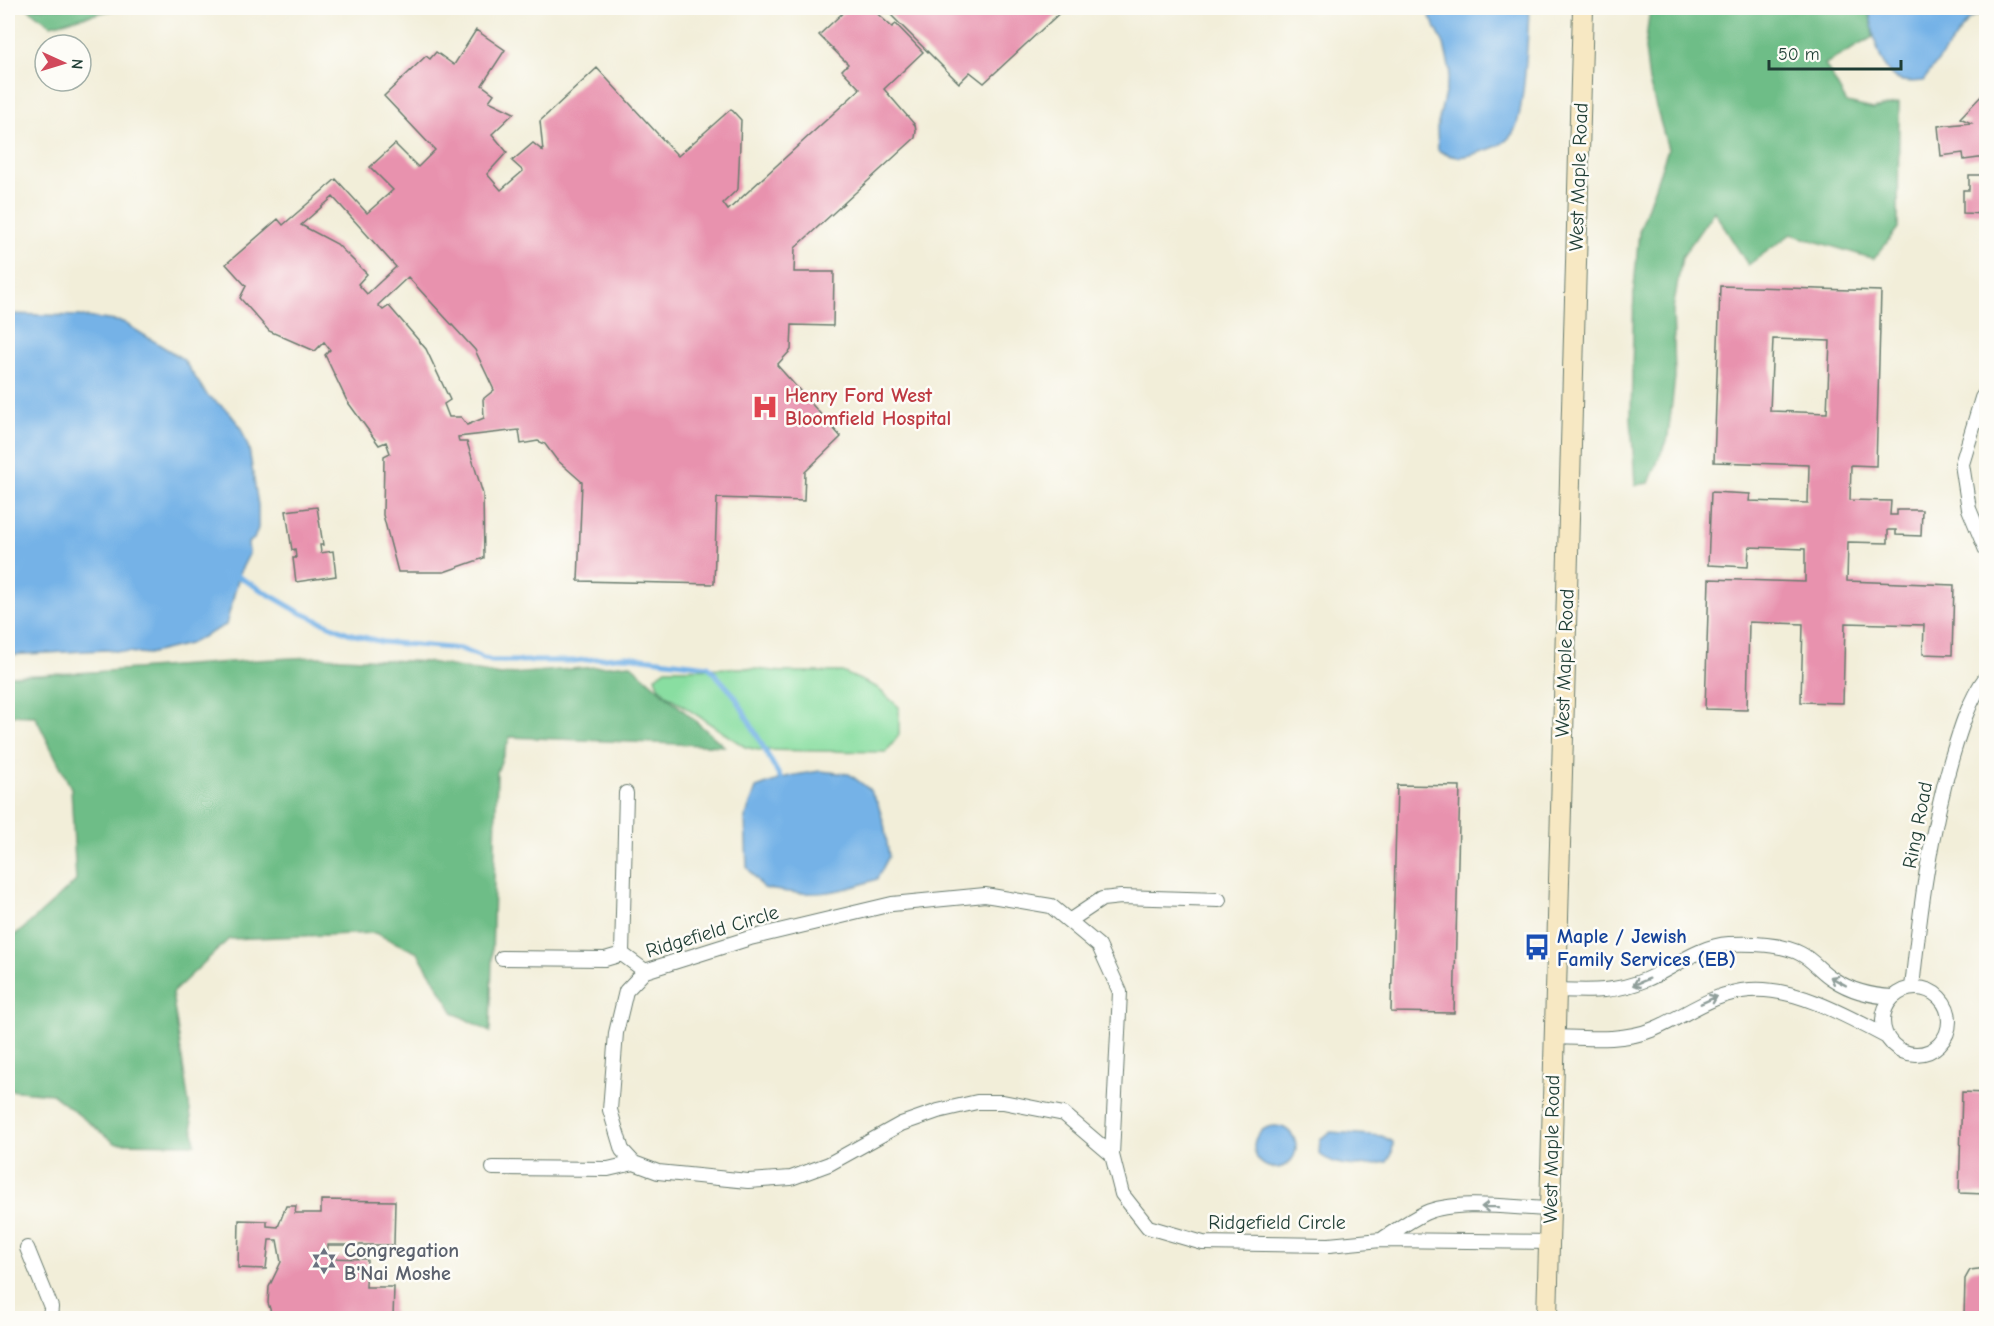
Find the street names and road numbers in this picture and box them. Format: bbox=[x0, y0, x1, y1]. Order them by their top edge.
street label: West Maple Road bbox=[1564, 102, 1593, 252]
street label: West Maple Road bbox=[1550, 588, 1579, 738]
street label: Ring Road bbox=[1898, 780, 1937, 870]
street label: Ridgefield Circle bbox=[643, 900, 781, 963]
street label: West Maple Road bbox=[1539, 1074, 1564, 1224]
street label: Ridgefield Circle bbox=[1208, 1211, 1346, 1234]

